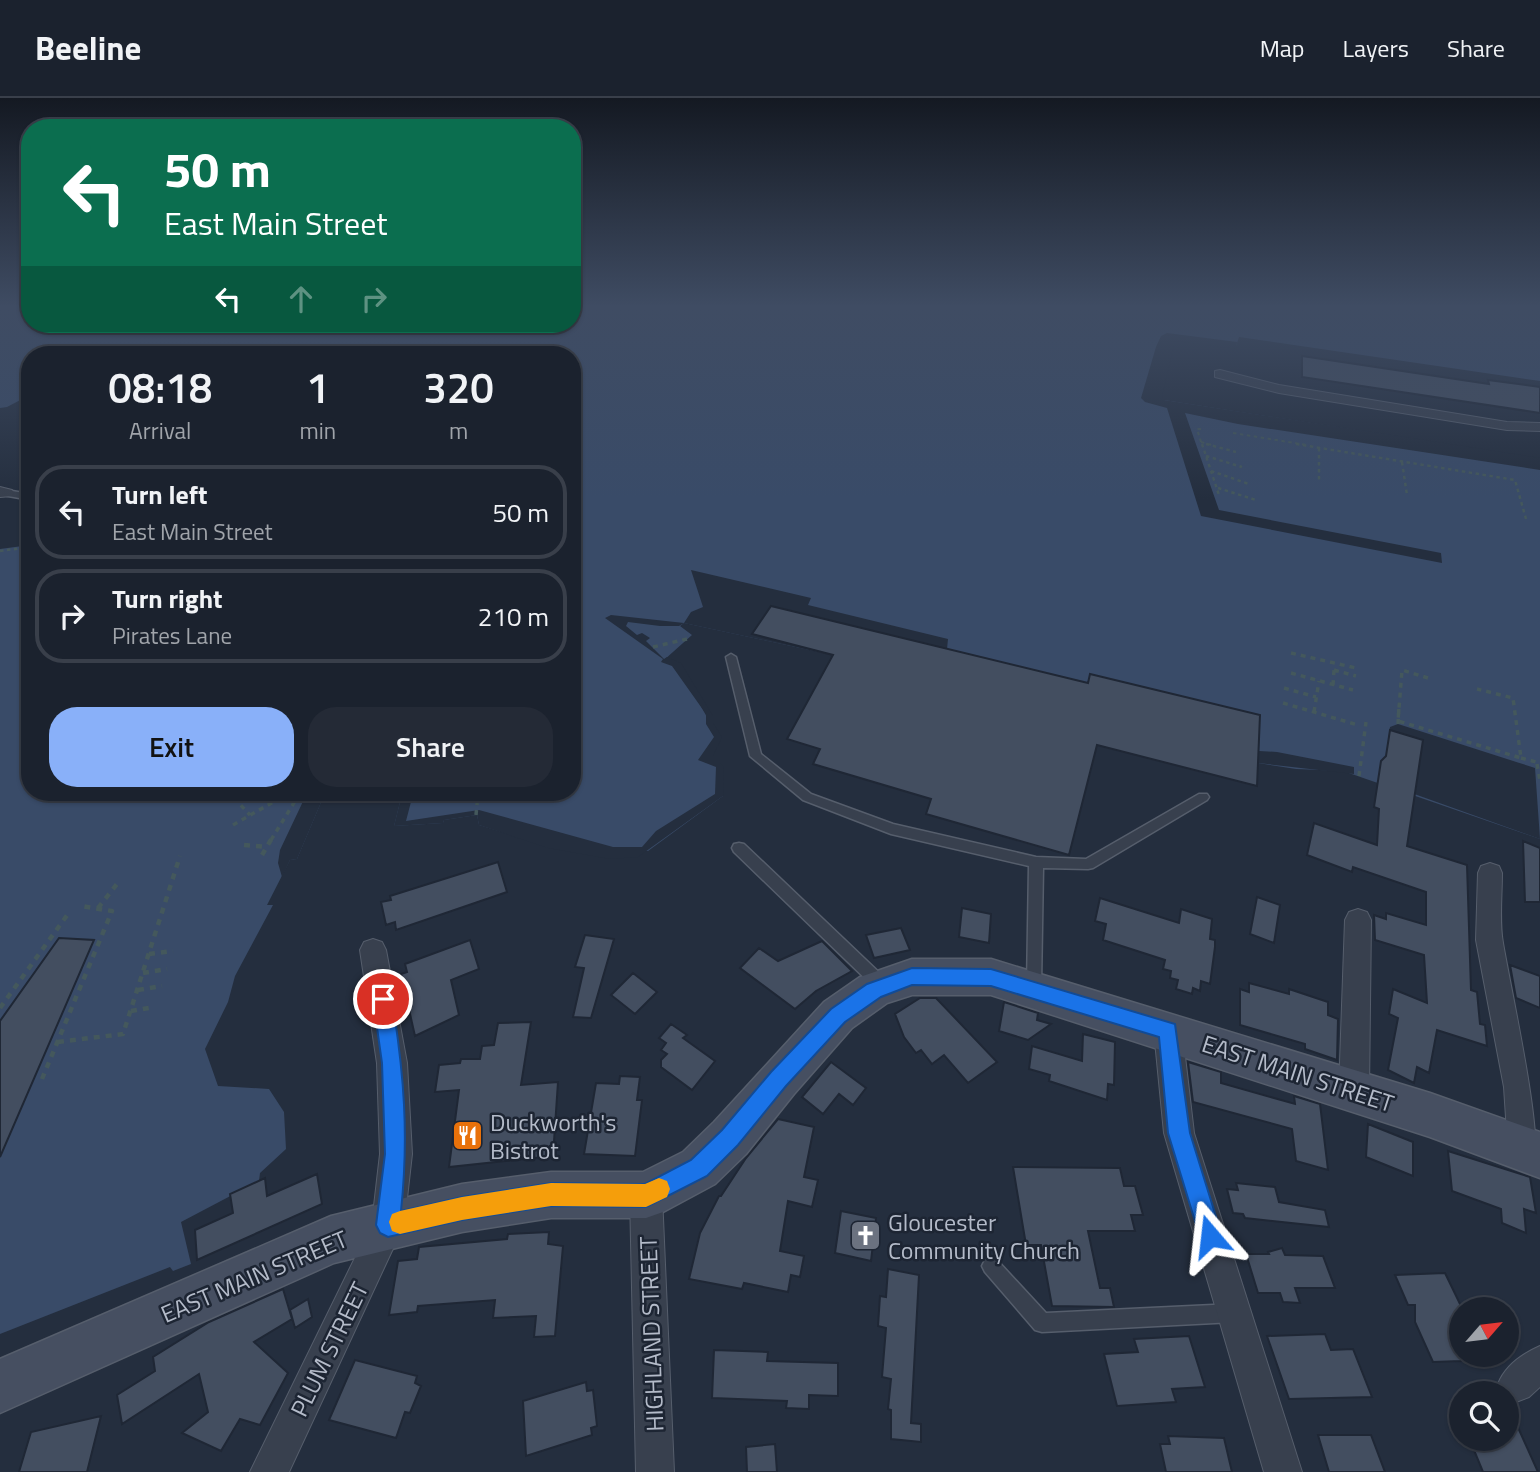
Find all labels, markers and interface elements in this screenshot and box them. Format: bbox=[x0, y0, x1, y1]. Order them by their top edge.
text: Beeline bbox=[35, 23, 141, 73]
text: Map bbox=[1260, 30, 1305, 66]
text: Layers bbox=[1343, 30, 1409, 66]
text: Share bbox=[1447, 30, 1505, 66]
text: 50 m bbox=[164, 131, 271, 206]
icon: left bbox=[49, 147, 140, 238]
text: East Main Street bbox=[164, 199, 388, 247]
icon: left bbox=[209, 280, 247, 318]
icon: ahead bbox=[282, 280, 320, 318]
icon: right bbox=[355, 280, 393, 318]
text: 08:18 bbox=[108, 355, 212, 419]
text: 1 bbox=[306, 355, 330, 419]
text: 320 bbox=[423, 355, 494, 419]
text: Arrival bbox=[129, 413, 191, 448]
text: min bbox=[299, 413, 336, 448]
text: m bbox=[449, 413, 468, 448]
text: Turn left bbox=[112, 475, 207, 514]
icon: left bbox=[53, 493, 91, 531]
text: 50 m bbox=[492, 493, 549, 532]
text: East Main Street bbox=[112, 514, 273, 549]
text: Turn right bbox=[112, 579, 223, 618]
icon: right bbox=[53, 597, 91, 635]
text: 210 m bbox=[478, 597, 549, 636]
text: Pirates Lane bbox=[112, 618, 232, 653]
button: Exit bbox=[49, 707, 294, 787]
button: Share bbox=[308, 707, 553, 787]
pin bbox=[353, 969, 413, 1029]
icon: arrive bbox=[364, 980, 402, 1018]
street label: EAST MAIN STREET bbox=[1197, 1025, 1399, 1121]
place label: Duckworth's Bistrot bbox=[490, 1104, 616, 1168]
restaurant icon: Duckworth's Bistrot bbox=[450, 1119, 484, 1153]
position arrow bbox=[1173, 1199, 1247, 1273]
place label: Gloucester Community Church bbox=[888, 1204, 1080, 1268]
church icon: Gloucester Community Church bbox=[848, 1219, 882, 1253]
street label: EAST MAIN STREET bbox=[155, 1220, 353, 1332]
street label: HIGHLAND STREET bbox=[630, 1235, 672, 1432]
street label: PLUM STREET bbox=[281, 1275, 377, 1422]
north arrow bbox=[1449, 1297, 1519, 1367]
map controls bbox=[1449, 1297, 1519, 1451]
button: search bbox=[1449, 1381, 1519, 1451]

